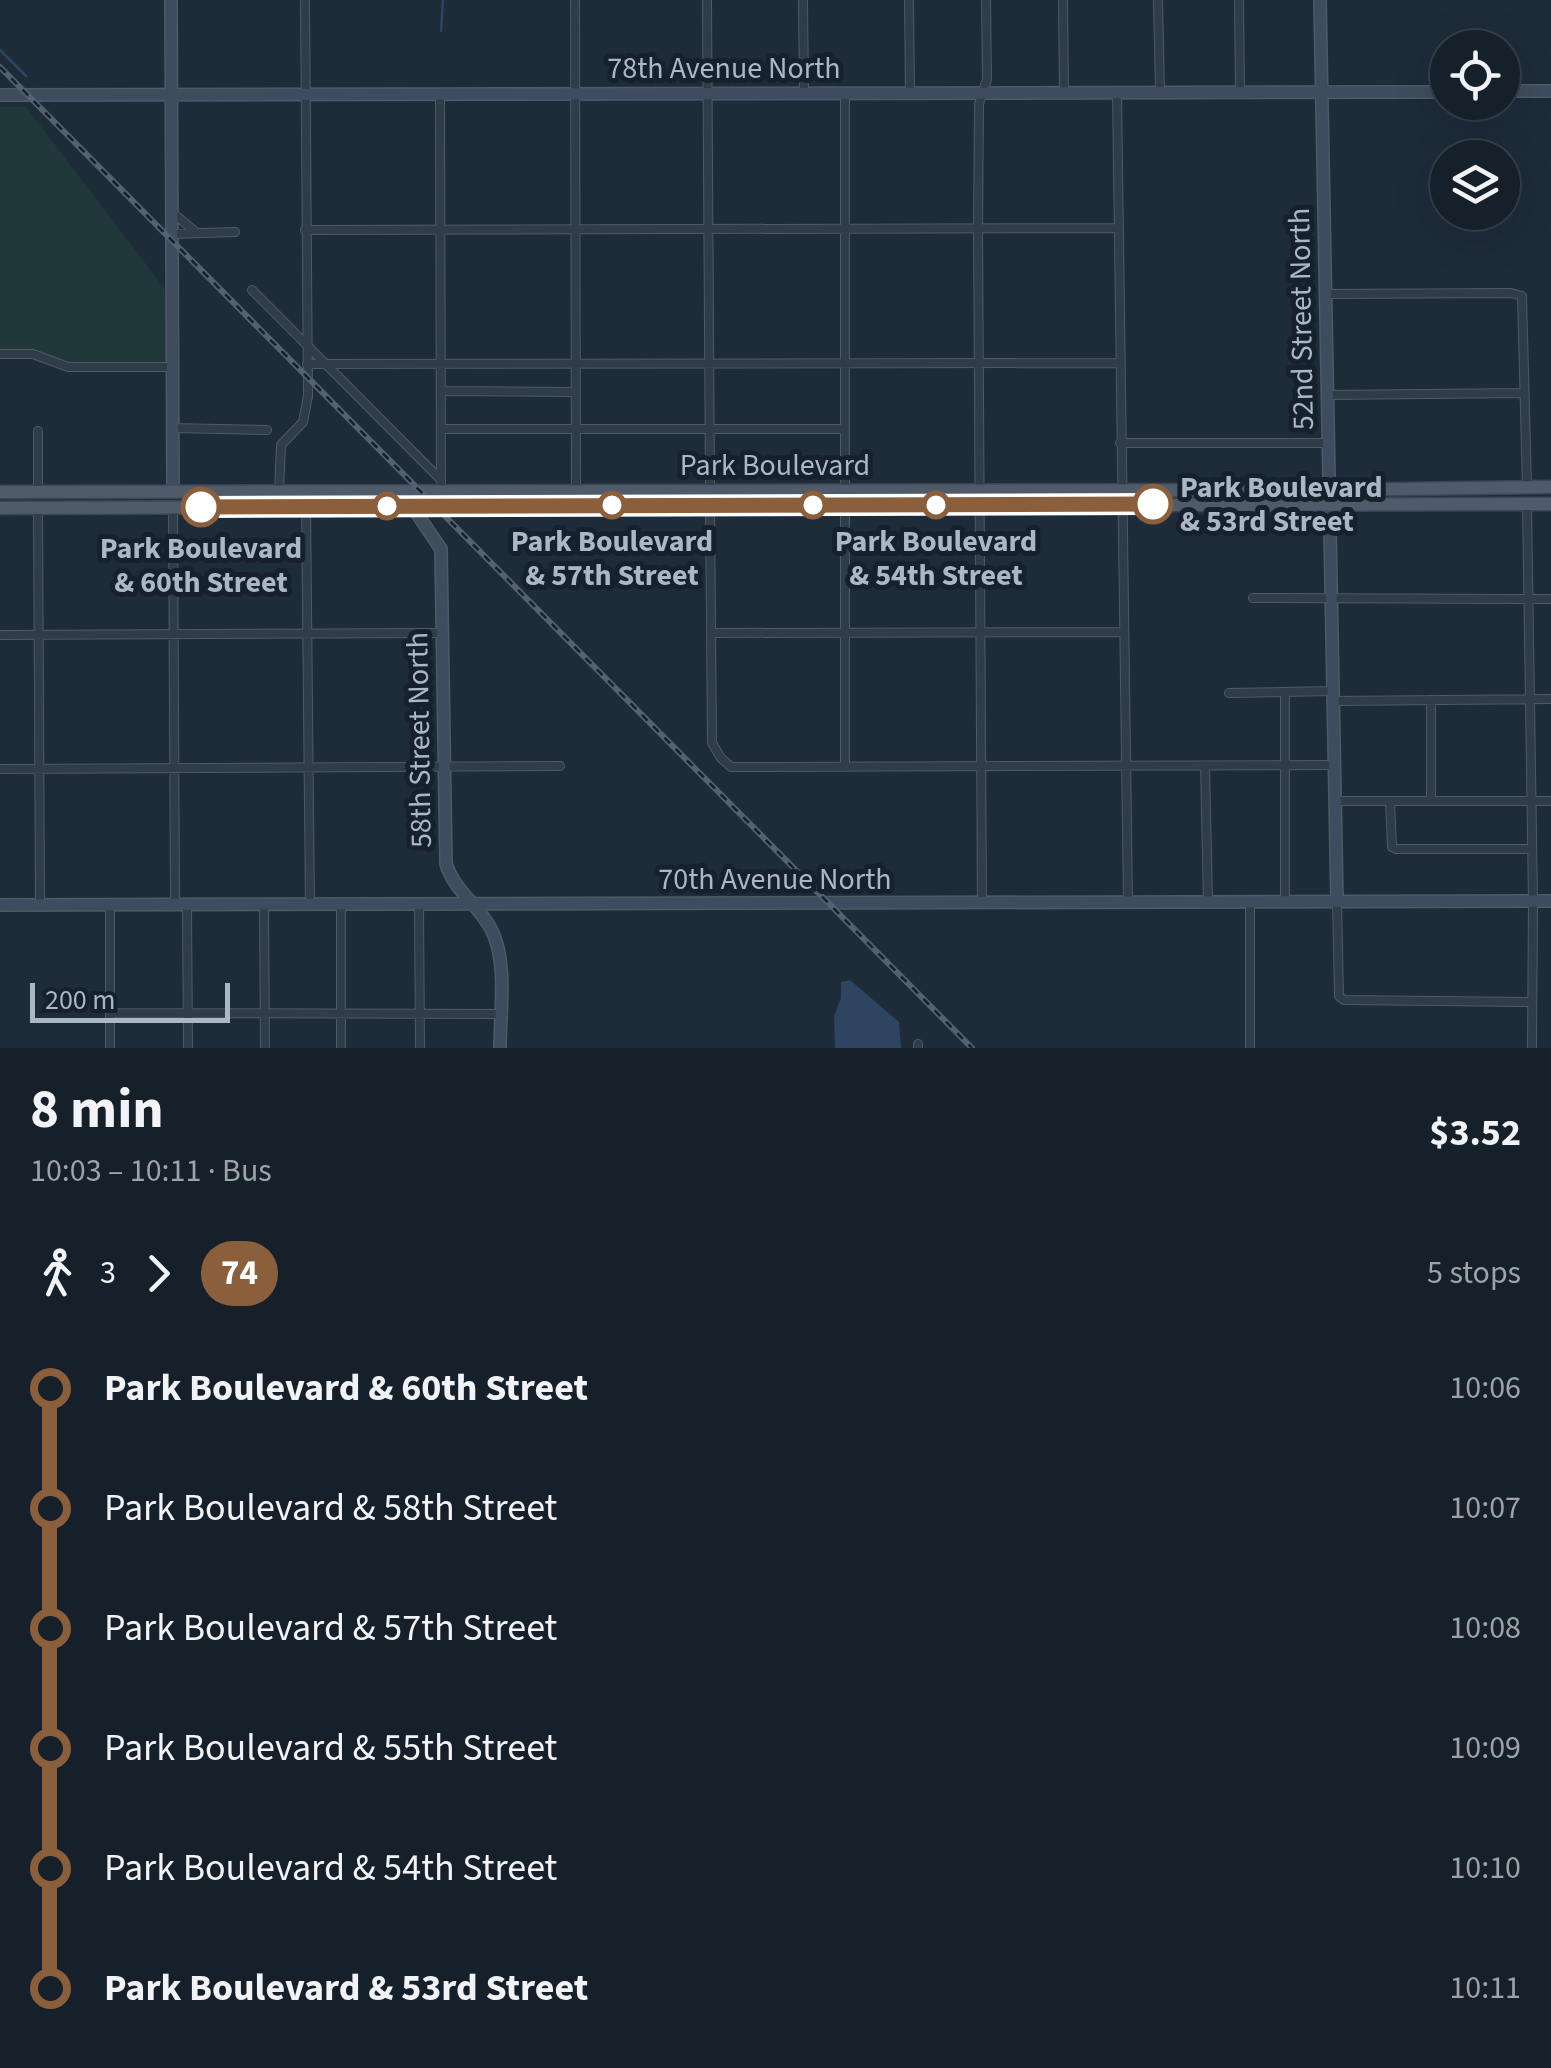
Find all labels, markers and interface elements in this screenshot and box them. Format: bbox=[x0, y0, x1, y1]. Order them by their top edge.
map controls bbox=[1430, 30, 1520, 230]
button: locate bbox=[1430, 30, 1520, 120]
street label: 78th Avenue North bbox=[607, 47, 841, 90]
button: layers bbox=[1430, 140, 1520, 230]
street label: 52nd Street North bbox=[1278, 207, 1325, 431]
street label: Park Boulevard bbox=[680, 444, 870, 487]
place label: Park Boulevard & 53rd Street bbox=[1180, 466, 1383, 543]
marker: Park Boulevard & 53rd Street bbox=[1134, 485, 1172, 523]
marker: Park Boulevard & 60th Street bbox=[182, 488, 220, 526]
marker: Park Boulevard & 57th Street bbox=[599, 492, 625, 518]
unlabelled marker bbox=[800, 492, 826, 518]
marker: Park Boulevard & 54th Street bbox=[923, 492, 949, 518]
unlabelled marker bbox=[374, 493, 400, 519]
place label: Park Boulevard & 57th Street bbox=[511, 520, 713, 597]
place label: Park Boulevard & 54th Street bbox=[835, 520, 1037, 597]
place label: Park Boulevard & 60th Street bbox=[100, 527, 302, 604]
street label: 58th Street North bbox=[396, 632, 443, 848]
street label: 70th Avenue North bbox=[658, 858, 892, 901]
scale bar bbox=[30, 978, 230, 1023]
text: 200 m bbox=[45, 980, 116, 1020]
text: 8 min bbox=[30, 1071, 164, 1149]
text: $3.52 bbox=[1429, 1106, 1521, 1160]
text: 10:03 – 10:11 · Bus bbox=[30, 1148, 272, 1194]
icon: walk bbox=[30, 1246, 85, 1301]
icon: forward bbox=[131, 1246, 186, 1301]
text: 74 bbox=[221, 1248, 258, 1298]
text: 3 bbox=[100, 1250, 116, 1296]
text: 5 stops bbox=[1427, 1250, 1521, 1296]
text: Park Boulevard & 60th Street bbox=[104, 1361, 588, 1415]
text: 10:06 bbox=[1449, 1365, 1521, 1411]
text: Park Boulevard & 58th Street bbox=[104, 1481, 557, 1535]
text: 10:07 bbox=[1449, 1485, 1521, 1531]
text: Park Boulevard & 57th Street bbox=[104, 1601, 557, 1655]
text: 10:08 bbox=[1449, 1605, 1521, 1651]
text: Park Boulevard & 55th Street bbox=[104, 1721, 557, 1775]
text: 10:09 bbox=[1449, 1725, 1521, 1771]
text: Park Boulevard & 54th Street bbox=[104, 1841, 557, 1895]
text: 10:10 bbox=[1449, 1845, 1521, 1891]
text: Park Boulevard & 53rd Street bbox=[104, 1961, 588, 2015]
text: 10:11 bbox=[1449, 1965, 1521, 2011]

